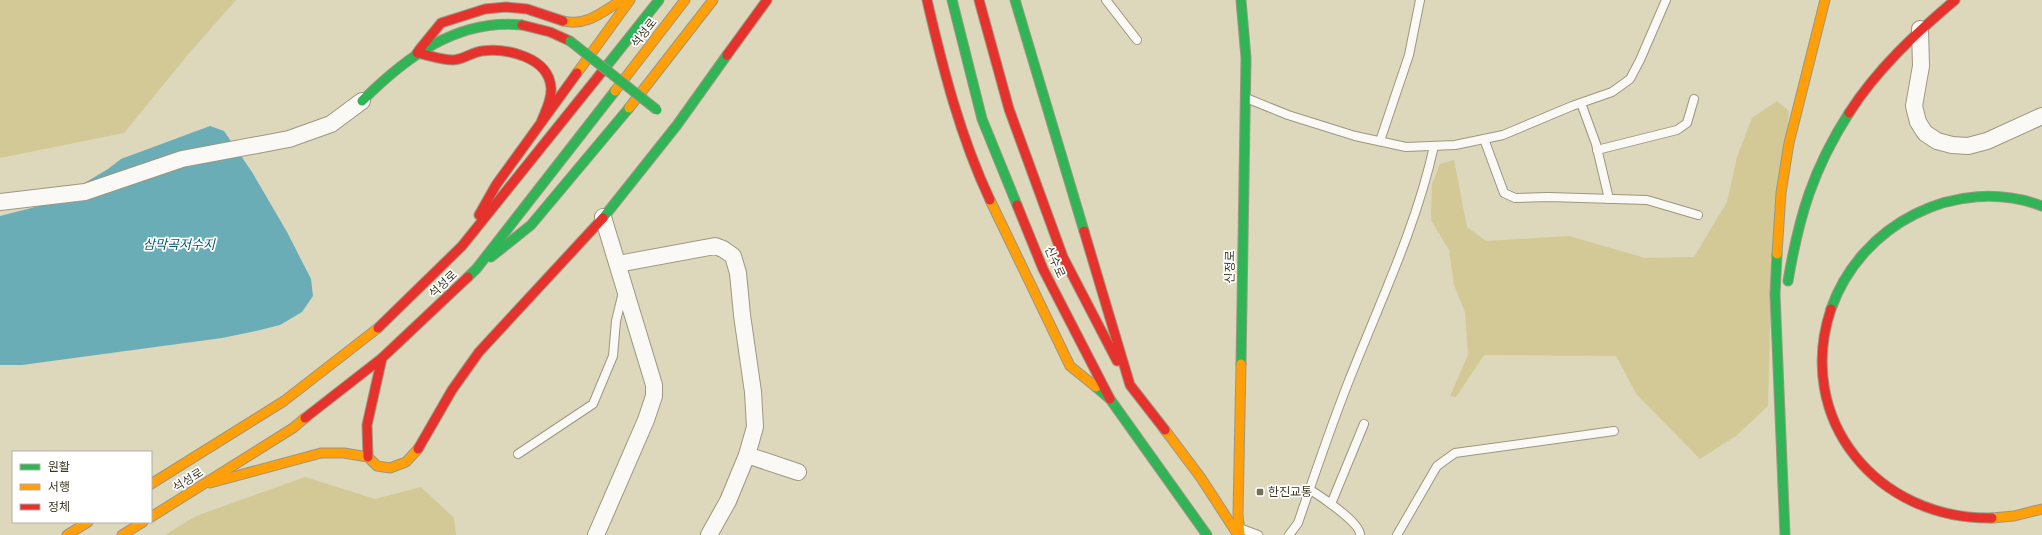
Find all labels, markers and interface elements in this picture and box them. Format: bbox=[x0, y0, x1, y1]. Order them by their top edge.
street label: 석성로 bbox=[628, 16, 660, 50]
water label: 삼막곡저수지 bbox=[143, 237, 216, 253]
street label: 신수로 bbox=[1042, 244, 1068, 280]
street label: 신정로 bbox=[1223, 250, 1237, 284]
street label: 석성로 bbox=[426, 268, 460, 300]
legend bbox=[12, 451, 152, 523]
text: 원활 bbox=[48, 460, 70, 474]
street label: 석성로 bbox=[170, 465, 206, 495]
text: 서행 bbox=[48, 480, 70, 494]
place label: 한진교통 bbox=[1268, 485, 1312, 499]
marker: 한진교통 bbox=[1255, 487, 1265, 497]
text: 정체 bbox=[48, 500, 70, 514]

